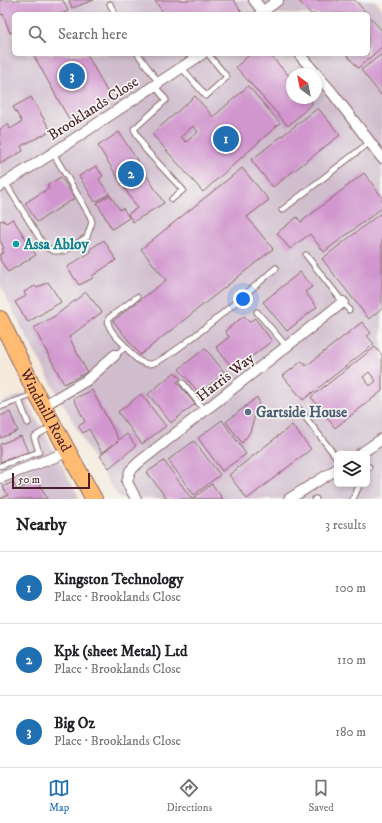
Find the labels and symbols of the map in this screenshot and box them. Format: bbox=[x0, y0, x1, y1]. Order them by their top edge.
pin: 3 bbox=[59, 61, 85, 91]
north arrow bbox=[286, 68, 322, 104]
street label: Brooklands Close bbox=[44, 72, 142, 145]
pin: 1 bbox=[213, 124, 239, 154]
pin: 2 bbox=[118, 159, 144, 189]
place label: Assa Abloy bbox=[23, 235, 89, 254]
marker: Assa Abloy bbox=[11, 239, 21, 249]
your location bbox=[233, 289, 253, 309]
street label: Harris Way bbox=[192, 348, 259, 406]
street label: Windmill Road bbox=[15, 365, 76, 456]
place label: Gartside House bbox=[256, 403, 348, 422]
marker: Gartside House bbox=[243, 407, 253, 417]
scale bar bbox=[12, 471, 90, 490]

